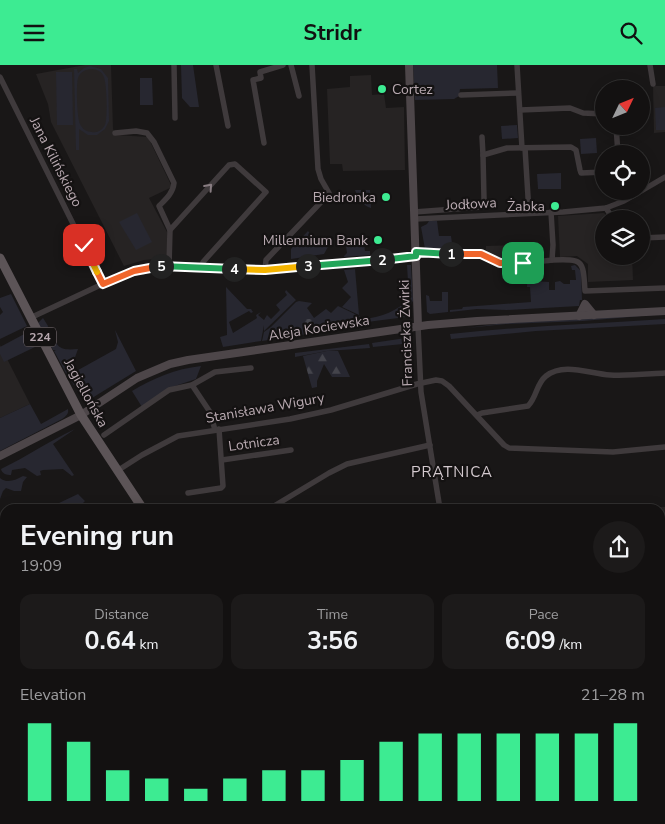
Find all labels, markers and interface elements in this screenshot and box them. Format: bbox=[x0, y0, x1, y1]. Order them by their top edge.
text: Stridr bbox=[303, 18, 362, 48]
icon: menu bbox=[20, 19, 48, 47]
icon: search bbox=[617, 19, 645, 47]
place label: Cortez bbox=[392, 80, 433, 99]
north arrow bbox=[595, 80, 650, 135]
map controls bbox=[595, 80, 650, 265]
marker: Cortez bbox=[376, 83, 388, 95]
street label: Jana Kilińskiego bbox=[25, 113, 87, 210]
button: locate bbox=[595, 145, 650, 200]
one-way arrow bbox=[203, 184, 212, 193]
place label: Biedronka bbox=[313, 188, 376, 207]
marker: Biedronka bbox=[380, 191, 392, 203]
street label: Jodłowa bbox=[444, 193, 497, 215]
place label: Żabka bbox=[507, 197, 545, 216]
marker: Żabka bbox=[549, 200, 561, 212]
button: layers bbox=[595, 210, 650, 265]
pin bbox=[63, 224, 105, 266]
icon: check bbox=[70, 231, 98, 259]
place label: Millennium Bank bbox=[263, 231, 369, 250]
marker: Millennium Bank bbox=[372, 234, 384, 246]
pin: 1 bbox=[438, 241, 464, 267]
pin bbox=[502, 242, 544, 284]
text: 1 bbox=[447, 245, 456, 264]
pin: 2 bbox=[370, 247, 394, 273]
icon: arrive bbox=[509, 249, 537, 277]
text: 2 bbox=[378, 251, 387, 270]
pin: 5 bbox=[148, 253, 174, 279]
pin: 3 bbox=[296, 253, 320, 279]
text: 5 bbox=[157, 257, 166, 276]
pin: 4 bbox=[222, 257, 246, 281]
text: 3 bbox=[304, 257, 313, 276]
text: 4 bbox=[230, 260, 239, 279]
street label: Franciszka Żwirki bbox=[395, 279, 417, 387]
street label: Aleja Kociewska bbox=[267, 311, 371, 345]
road number: 224 bbox=[24, 327, 56, 347]
street label: Jagiellońska bbox=[59, 354, 113, 431]
street label: Stanisława Wigury bbox=[204, 388, 327, 428]
street label: Lotnicza bbox=[227, 430, 281, 456]
district label: PRĄTNICA bbox=[411, 462, 493, 482]
text: Evening run bbox=[20, 517, 174, 555]
button: share bbox=[593, 521, 645, 573]
text: 19:09 bbox=[20, 555, 62, 577]
text: Distance bbox=[94, 605, 149, 624]
text: Time bbox=[317, 605, 348, 624]
text: Pace bbox=[529, 605, 558, 624]
text: 0.64 bbox=[85, 624, 136, 658]
text: 3:56 bbox=[307, 624, 358, 658]
text: 6:09 bbox=[505, 624, 556, 658]
text: km bbox=[136, 635, 158, 654]
text: /km bbox=[556, 635, 582, 654]
text: Elevation bbox=[20, 684, 86, 706]
text: 21–28 m bbox=[581, 684, 645, 706]

